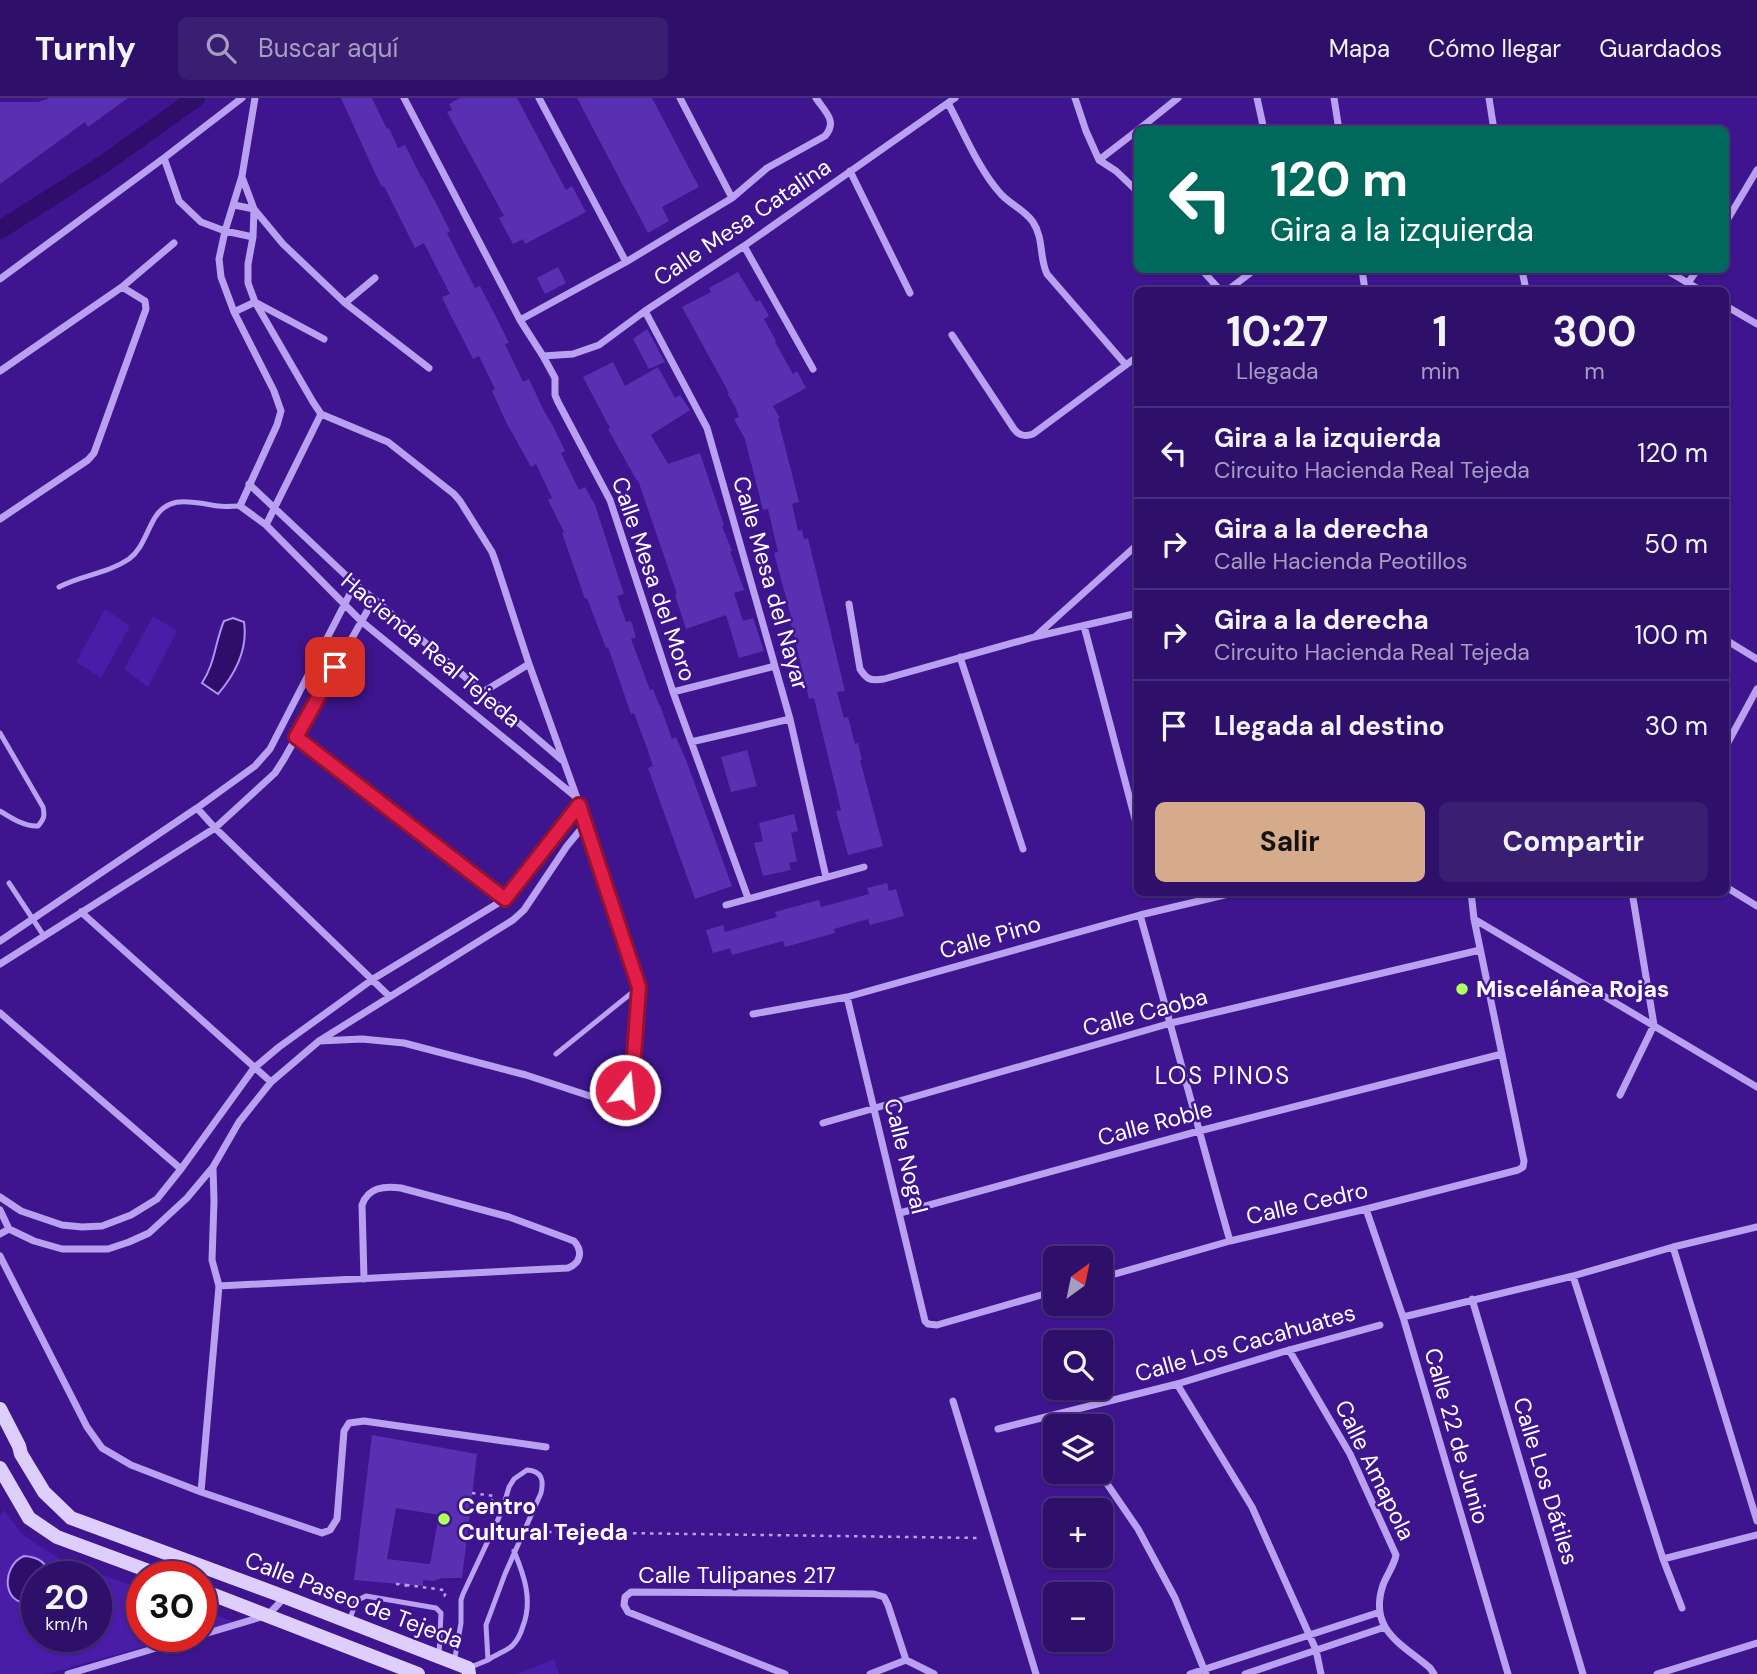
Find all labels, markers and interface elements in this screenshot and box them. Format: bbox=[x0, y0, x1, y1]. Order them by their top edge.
search box bbox=[178, 17, 668, 80]
text: Turnly bbox=[35, 27, 136, 70]
icon: search bbox=[202, 29, 240, 67]
text: Buscar aquí bbox=[258, 31, 398, 65]
text: Mapa bbox=[1329, 33, 1390, 64]
text: Cómo llegar bbox=[1428, 33, 1561, 64]
text: Guardados bbox=[1599, 33, 1722, 64]
text: 120 m bbox=[1270, 147, 1408, 211]
street label: Calle Mesa Catalina bbox=[648, 152, 836, 292]
icon: left bbox=[1155, 154, 1246, 245]
text: Gira a la izquierda bbox=[1270, 209, 1534, 251]
text: 10:27 bbox=[1226, 304, 1328, 359]
text: 1 bbox=[1433, 304, 1448, 359]
text: 300 bbox=[1552, 304, 1637, 359]
text: Llegada bbox=[1236, 356, 1319, 386]
text: min bbox=[1421, 356, 1460, 386]
text: m bbox=[1584, 356, 1605, 386]
text: Gira a la izquierda bbox=[1214, 421, 1441, 455]
icon: left bbox=[1155, 434, 1193, 472]
text: 120 m bbox=[1637, 436, 1708, 470]
text: Circuito Hacienda Real Tejeda bbox=[1214, 455, 1530, 485]
street label: Calle Mesa del Moro bbox=[605, 473, 703, 685]
street label: Calle Mesa del Nayar bbox=[726, 473, 816, 693]
text: Gira a la derecha bbox=[1214, 512, 1429, 546]
icon: right bbox=[1155, 525, 1193, 563]
text: 50 m bbox=[1644, 527, 1708, 561]
text: Calle Hacienda Peotillos bbox=[1214, 546, 1468, 576]
street label: Hacienda Real Tejeda bbox=[335, 566, 527, 734]
text: Gira a la derecha bbox=[1214, 603, 1429, 637]
icon: right bbox=[1155, 616, 1193, 654]
text: 100 m bbox=[1634, 618, 1708, 652]
pin bbox=[305, 637, 365, 697]
text: Circuito Hacienda Real Tejeda bbox=[1214, 637, 1530, 667]
icon: arrive bbox=[316, 648, 354, 686]
icon: arrive bbox=[1155, 707, 1193, 745]
text: Llegada al destino bbox=[1214, 709, 1445, 743]
text: 30 m bbox=[1645, 709, 1708, 743]
button: Salir bbox=[1155, 802, 1425, 882]
button: Compartir bbox=[1439, 802, 1708, 882]
street label: Calle Pino bbox=[936, 908, 1044, 966]
place label: Miscelánea Rojas bbox=[1476, 974, 1669, 1004]
street label: Calle Caoba bbox=[1079, 981, 1211, 1043]
marker: Miscelánea Rojas bbox=[1454, 981, 1470, 997]
position arrow bbox=[588, 1053, 662, 1127]
district label: LOS PINOS bbox=[1155, 1060, 1291, 1091]
street label: Calle Roble bbox=[1094, 1093, 1216, 1153]
street label: Calle Nogal bbox=[877, 1095, 935, 1217]
street label: Calle Cedro bbox=[1243, 1174, 1371, 1232]
north arrow bbox=[1043, 1246, 1113, 1316]
map controls bbox=[1043, 1246, 1113, 1652]
street label: Calle Los Cacahuates bbox=[1131, 1297, 1359, 1389]
button: search bbox=[1043, 1330, 1113, 1400]
street label: Calle 22 de Junio bbox=[1418, 1345, 1496, 1527]
street label: Calle Los Dátiles bbox=[1506, 1394, 1586, 1568]
street label: Calle Amapola bbox=[1328, 1395, 1422, 1545]
button: layers bbox=[1043, 1414, 1113, 1484]
place label: Centro Cultural Tejeda bbox=[458, 1491, 628, 1547]
button: + bbox=[1043, 1498, 1113, 1568]
marker: Centro Cultural Tejeda bbox=[436, 1511, 452, 1527]
street label: Calle Paseo de Tejeda bbox=[241, 1545, 467, 1655]
street label: Calle Tulipanes 217 bbox=[638, 1560, 836, 1590]
speed limit sign: 30 bbox=[126, 1561, 217, 1652]
text: 20 bbox=[44, 1574, 89, 1620]
button: − bbox=[1043, 1582, 1113, 1652]
text: km/h bbox=[45, 1612, 88, 1636]

